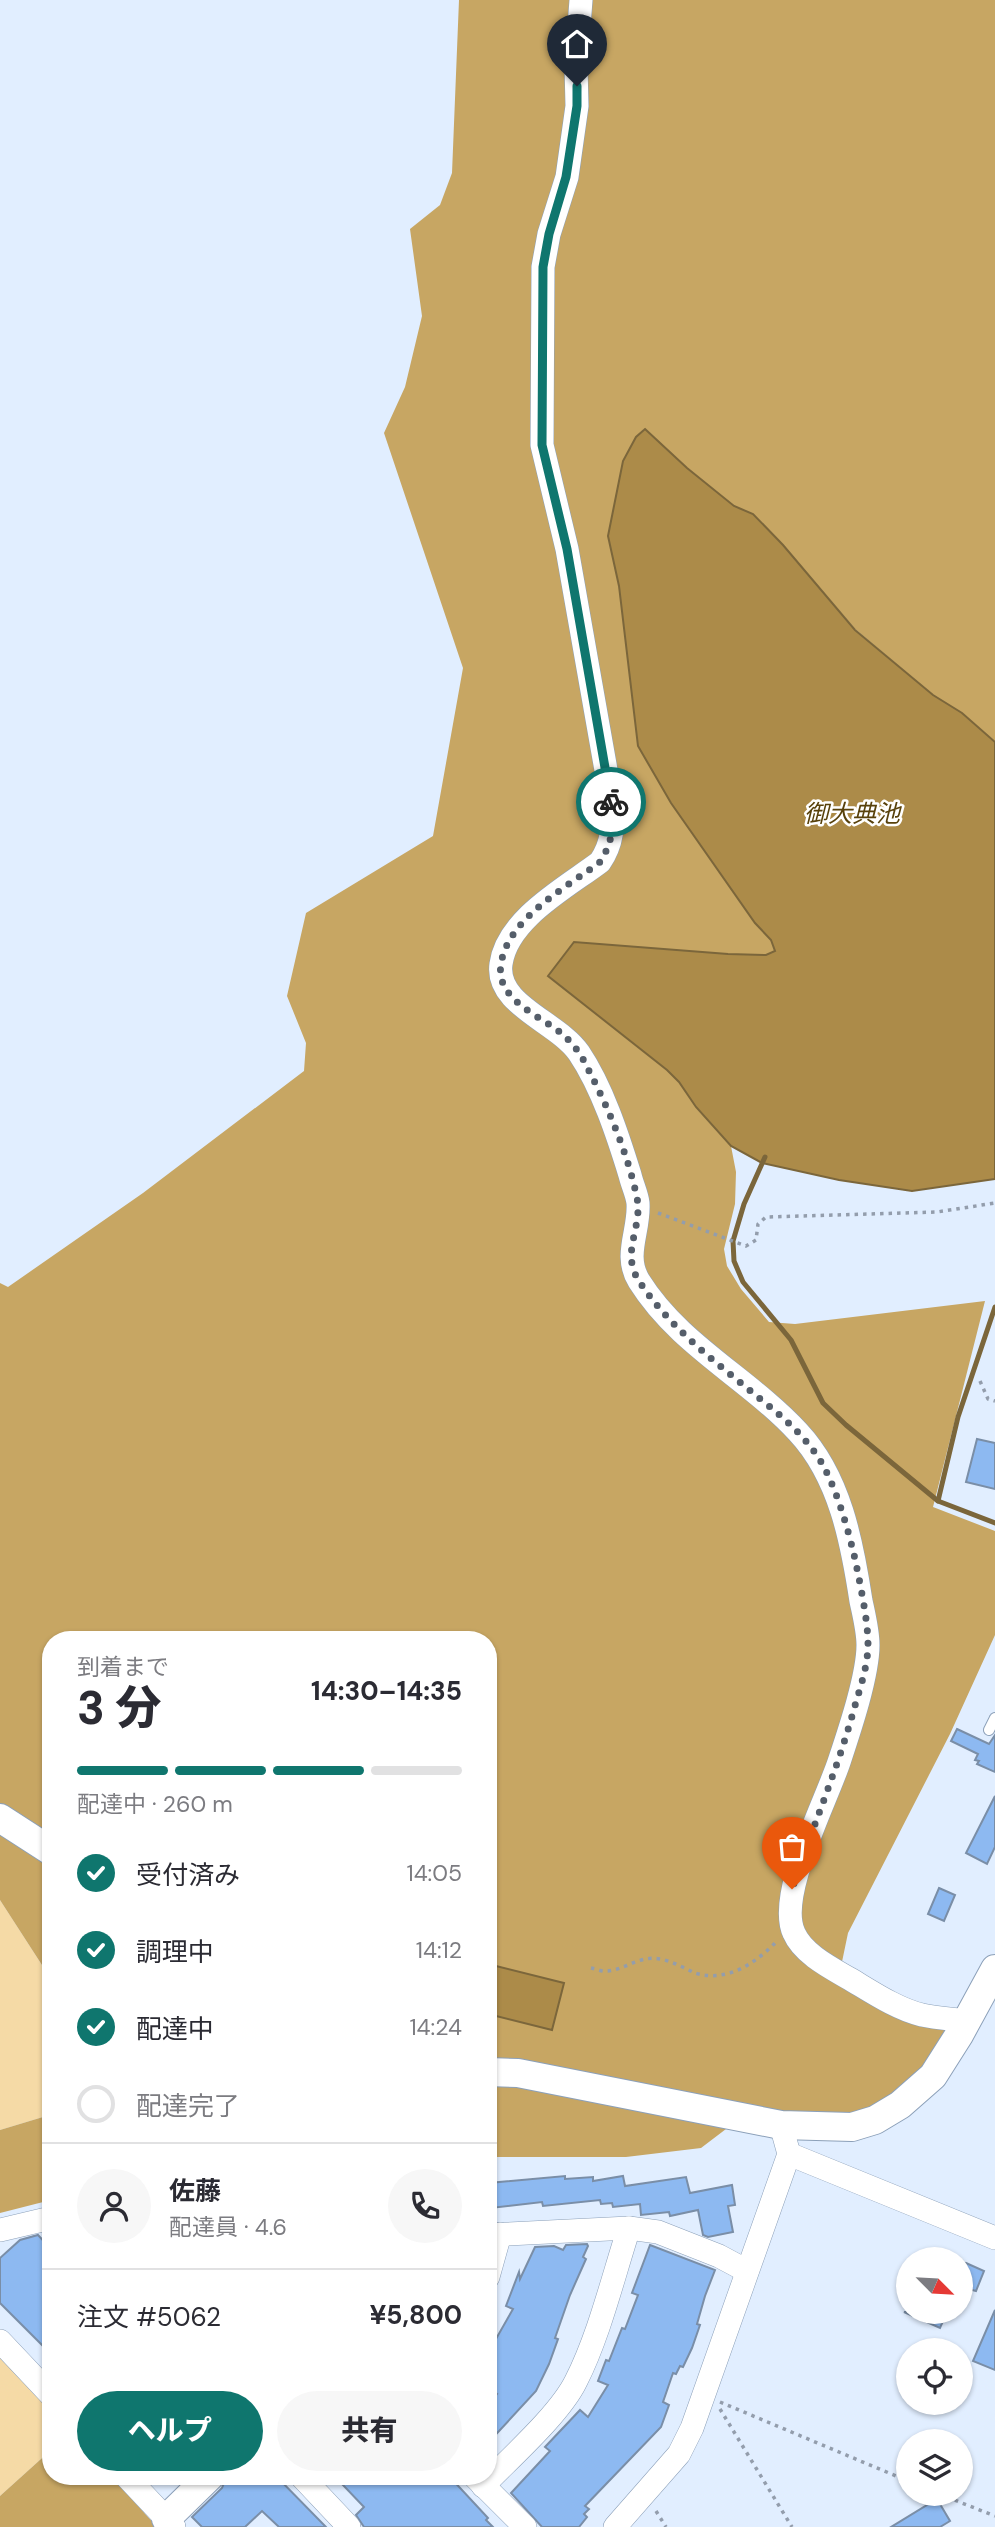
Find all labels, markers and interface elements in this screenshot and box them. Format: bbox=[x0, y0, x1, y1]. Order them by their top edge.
pin bbox=[547, 14, 607, 86]
icon: home bbox=[558, 25, 596, 63]
courier bbox=[576, 767, 646, 837]
icon: bike bbox=[592, 783, 630, 821]
water label: 御大典池 bbox=[804, 798, 902, 829]
text: 到着まで bbox=[77, 1652, 169, 1682]
text: 14:30–14:35 bbox=[311, 1674, 462, 1708]
text: 3 分 bbox=[77, 1678, 161, 1738]
text: 配達中 · 260 m bbox=[77, 1789, 233, 1819]
pin bbox=[762, 1817, 822, 1889]
icon: bag bbox=[773, 1828, 811, 1866]
icon: check bbox=[77, 1854, 115, 1892]
text: 受付済み bbox=[136, 1858, 240, 1892]
text: 14:05 bbox=[406, 1858, 462, 1888]
icon: check bbox=[77, 1931, 115, 1969]
text: 調理中 bbox=[136, 1935, 214, 1969]
text: 14:12 bbox=[416, 1935, 462, 1965]
icon: check bbox=[77, 2008, 115, 2046]
text: 配達中 bbox=[136, 2012, 214, 2046]
text: 14:24 bbox=[409, 2012, 462, 2042]
text: 配達完了 bbox=[136, 2089, 240, 2123]
button: person bbox=[77, 2169, 151, 2243]
button: phone bbox=[388, 2169, 462, 2243]
text: 佐藤 bbox=[169, 2174, 221, 2208]
text: 配達員 · 4.6 bbox=[169, 2212, 287, 2242]
north arrow bbox=[896, 2247, 973, 2324]
map controls bbox=[896, 2247, 973, 2506]
text: ¥5,800 bbox=[369, 2298, 462, 2332]
text: 注文 #5062 bbox=[77, 2300, 221, 2334]
button: locate bbox=[896, 2338, 973, 2415]
button: ヘルプ bbox=[77, 2391, 263, 2471]
button: 共有 bbox=[277, 2391, 462, 2471]
button: layers bbox=[896, 2429, 973, 2506]

